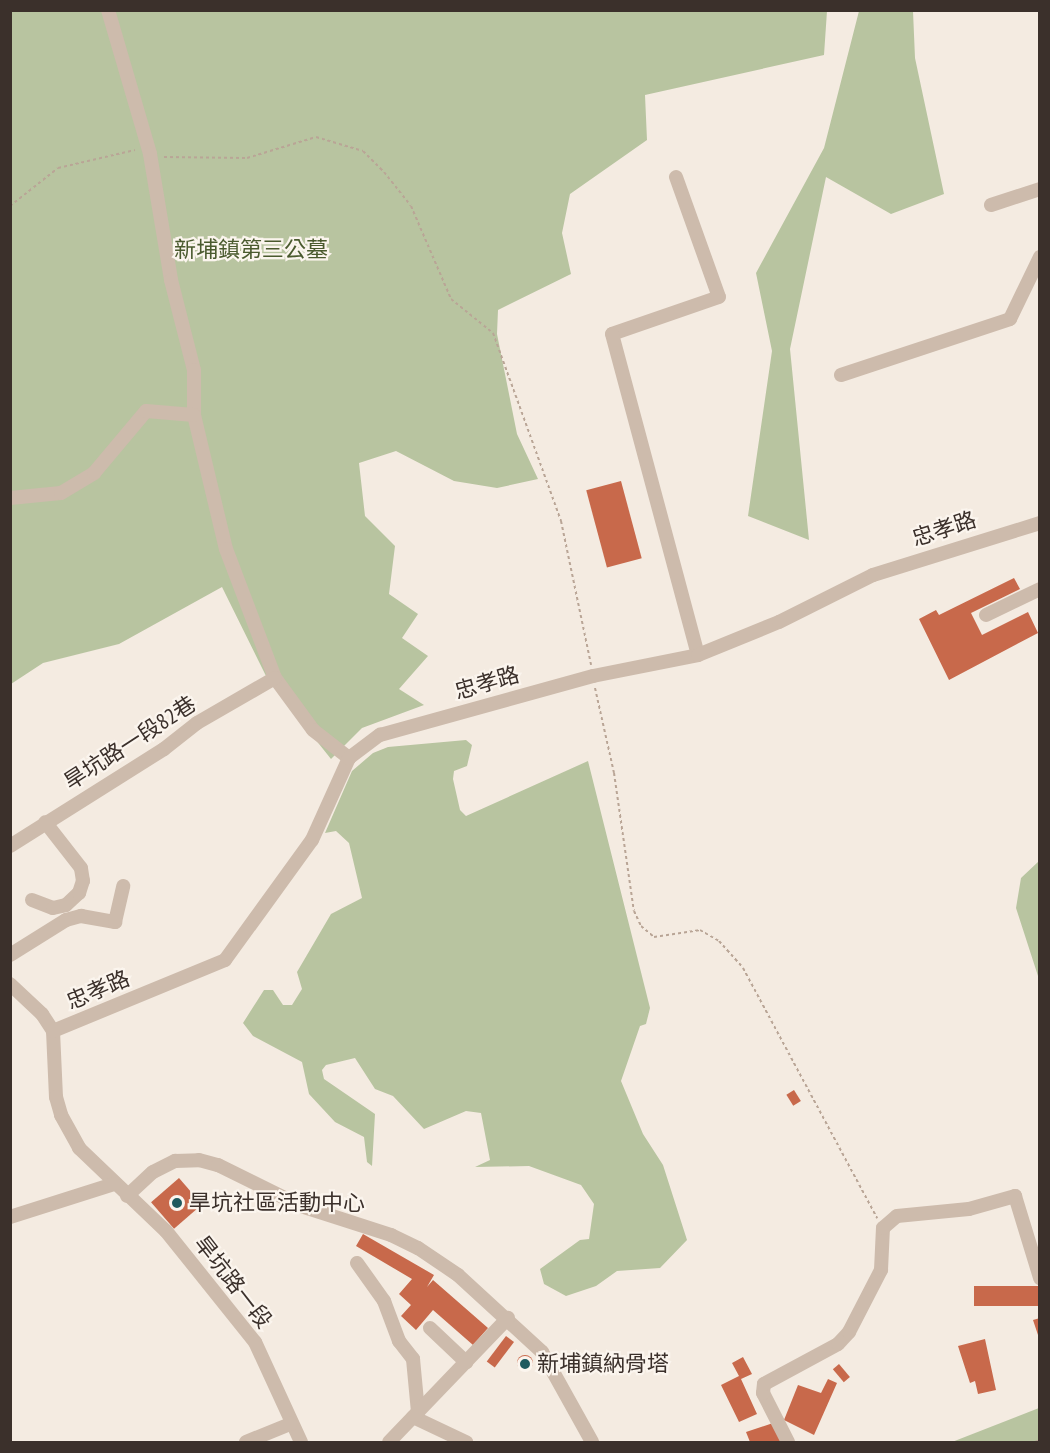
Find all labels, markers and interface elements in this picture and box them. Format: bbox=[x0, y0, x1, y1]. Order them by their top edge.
park label: 新埔鎮第三公墓 bbox=[174, 237, 328, 263]
street label: 忠孝路 bbox=[909, 506, 979, 552]
street label: 忠孝路 bbox=[452, 661, 522, 705]
street label: 旱坑路一段82巷 bbox=[59, 691, 201, 795]
street label: 忠孝路 bbox=[62, 965, 134, 1015]
place label: 旱坑社區活動中心 bbox=[189, 1190, 365, 1216]
marker: 旱坑社區活動中心 bbox=[170, 1196, 184, 1210]
street label: 旱坑路一段 bbox=[189, 1231, 277, 1333]
place label: 新埔鎮納骨塔 bbox=[537, 1351, 669, 1377]
marker: 新埔鎮納骨塔 bbox=[518, 1357, 532, 1371]

